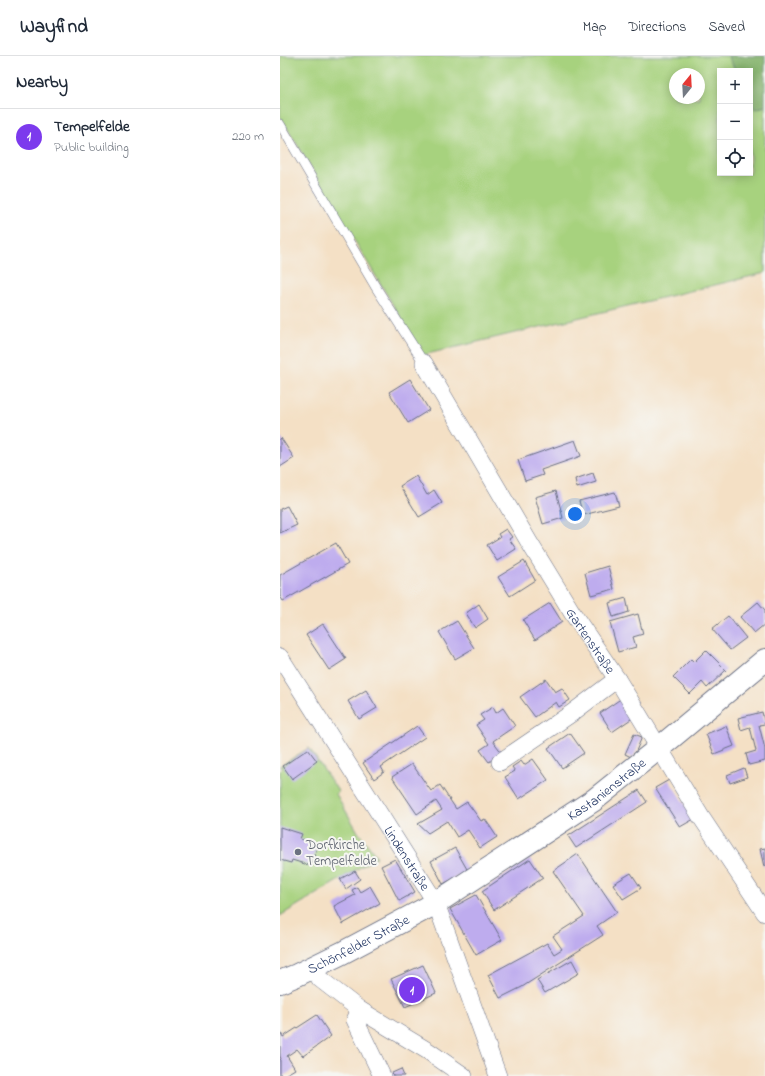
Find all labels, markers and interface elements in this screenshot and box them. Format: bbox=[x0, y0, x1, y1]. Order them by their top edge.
text: Wayfind bbox=[20, 14, 88, 41]
text: Map bbox=[583, 17, 606, 38]
text: Directions bbox=[628, 17, 686, 38]
text: Saved bbox=[708, 17, 745, 38]
north arrow bbox=[669, 68, 705, 104]
map controls bbox=[717, 68, 753, 176]
button: + bbox=[717, 68, 753, 104]
text: Nearby bbox=[16, 70, 68, 95]
button: − bbox=[717, 104, 753, 140]
text: Tempelfelde bbox=[54, 116, 130, 138]
text: 1 bbox=[27, 127, 31, 146]
text: 220 m bbox=[232, 127, 264, 146]
text: Public building bbox=[54, 138, 129, 157]
button: locate bbox=[717, 140, 753, 176]
your location bbox=[565, 504, 585, 524]
street label: Gartenstraße bbox=[560, 604, 620, 679]
street label: Kastanienstraße bbox=[564, 753, 652, 827]
street label: Lindenstraße bbox=[378, 822, 435, 896]
place label: Dorfkirche Tempelfelde bbox=[305, 835, 377, 872]
marker: Dorfkirche Tempelfelde bbox=[293, 847, 303, 857]
street label: Schönfelder Straße bbox=[304, 910, 414, 980]
pin: 1 bbox=[399, 975, 425, 1005]

